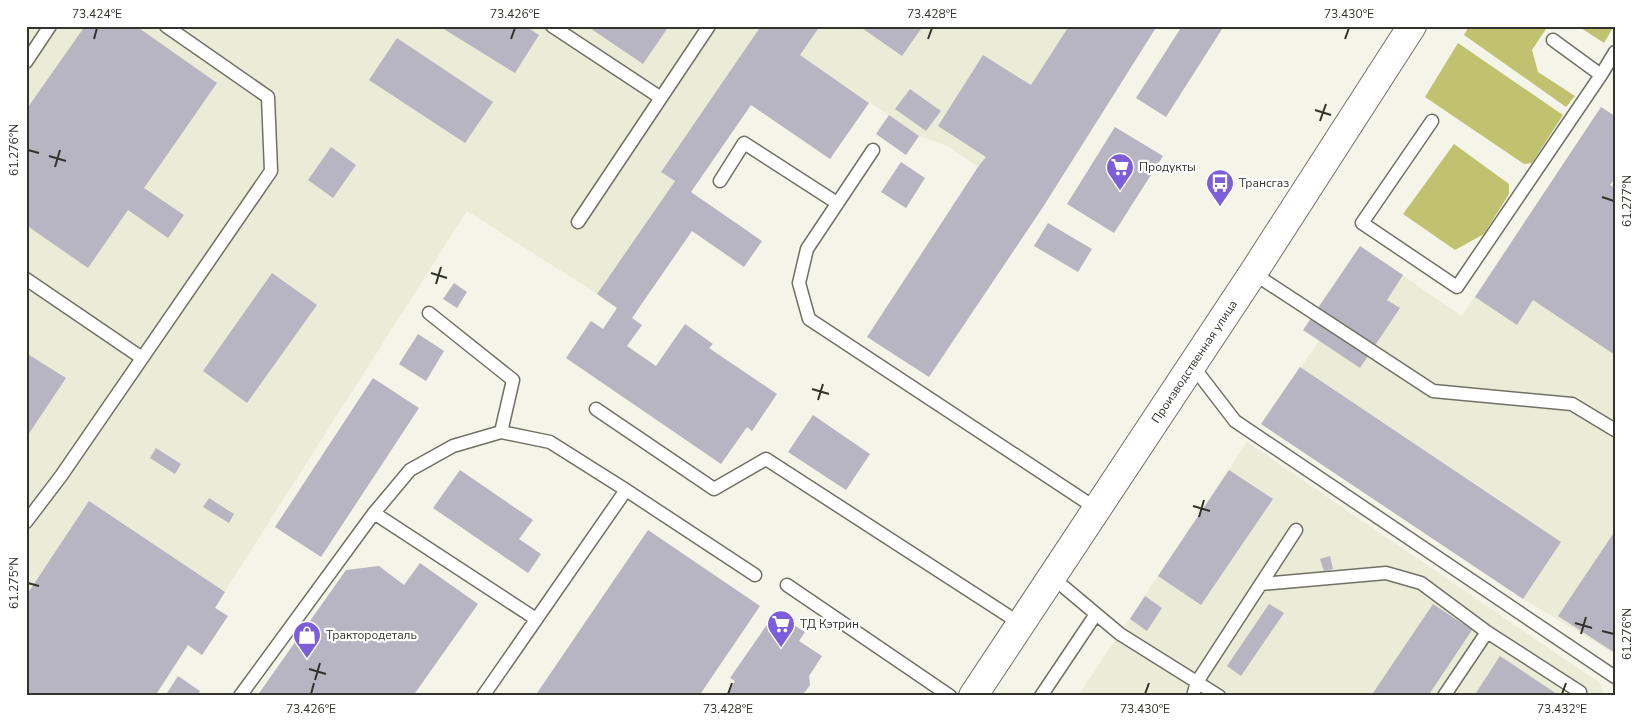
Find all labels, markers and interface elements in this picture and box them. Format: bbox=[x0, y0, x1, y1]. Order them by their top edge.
text: 73.424°E bbox=[72, 6, 122, 22]
text: 73.426°E bbox=[490, 6, 540, 22]
text: 73.428°E bbox=[907, 6, 957, 22]
text: 73.430°E bbox=[1324, 6, 1374, 22]
text: 61.276°N bbox=[6, 124, 22, 176]
supermarket icon: Продукты bbox=[1105, 152, 1135, 191]
place label: Продукты bbox=[1139, 159, 1196, 175]
bus stop icon: Трансгаз bbox=[1205, 168, 1235, 207]
place label: Трансгаз bbox=[1239, 175, 1289, 191]
text: 61.277°N bbox=[1619, 175, 1635, 227]
street label: Производственная улица bbox=[1148, 297, 1241, 426]
text: 61.275°N bbox=[6, 557, 22, 609]
text: 61.276°N bbox=[1619, 608, 1635, 660]
supermarket icon: ТД Кэтрин bbox=[766, 609, 796, 648]
place label: ТД Кэтрин bbox=[800, 616, 859, 632]
shop icon: Трактородеталь bbox=[292, 620, 322, 659]
place label: Трактородеталь bbox=[326, 627, 417, 643]
text: 73.426°E bbox=[286, 701, 336, 717]
text: 73.428°E bbox=[703, 701, 753, 717]
text: 73.430°E bbox=[1120, 701, 1170, 717]
text: 73.432°E bbox=[1537, 701, 1587, 717]

